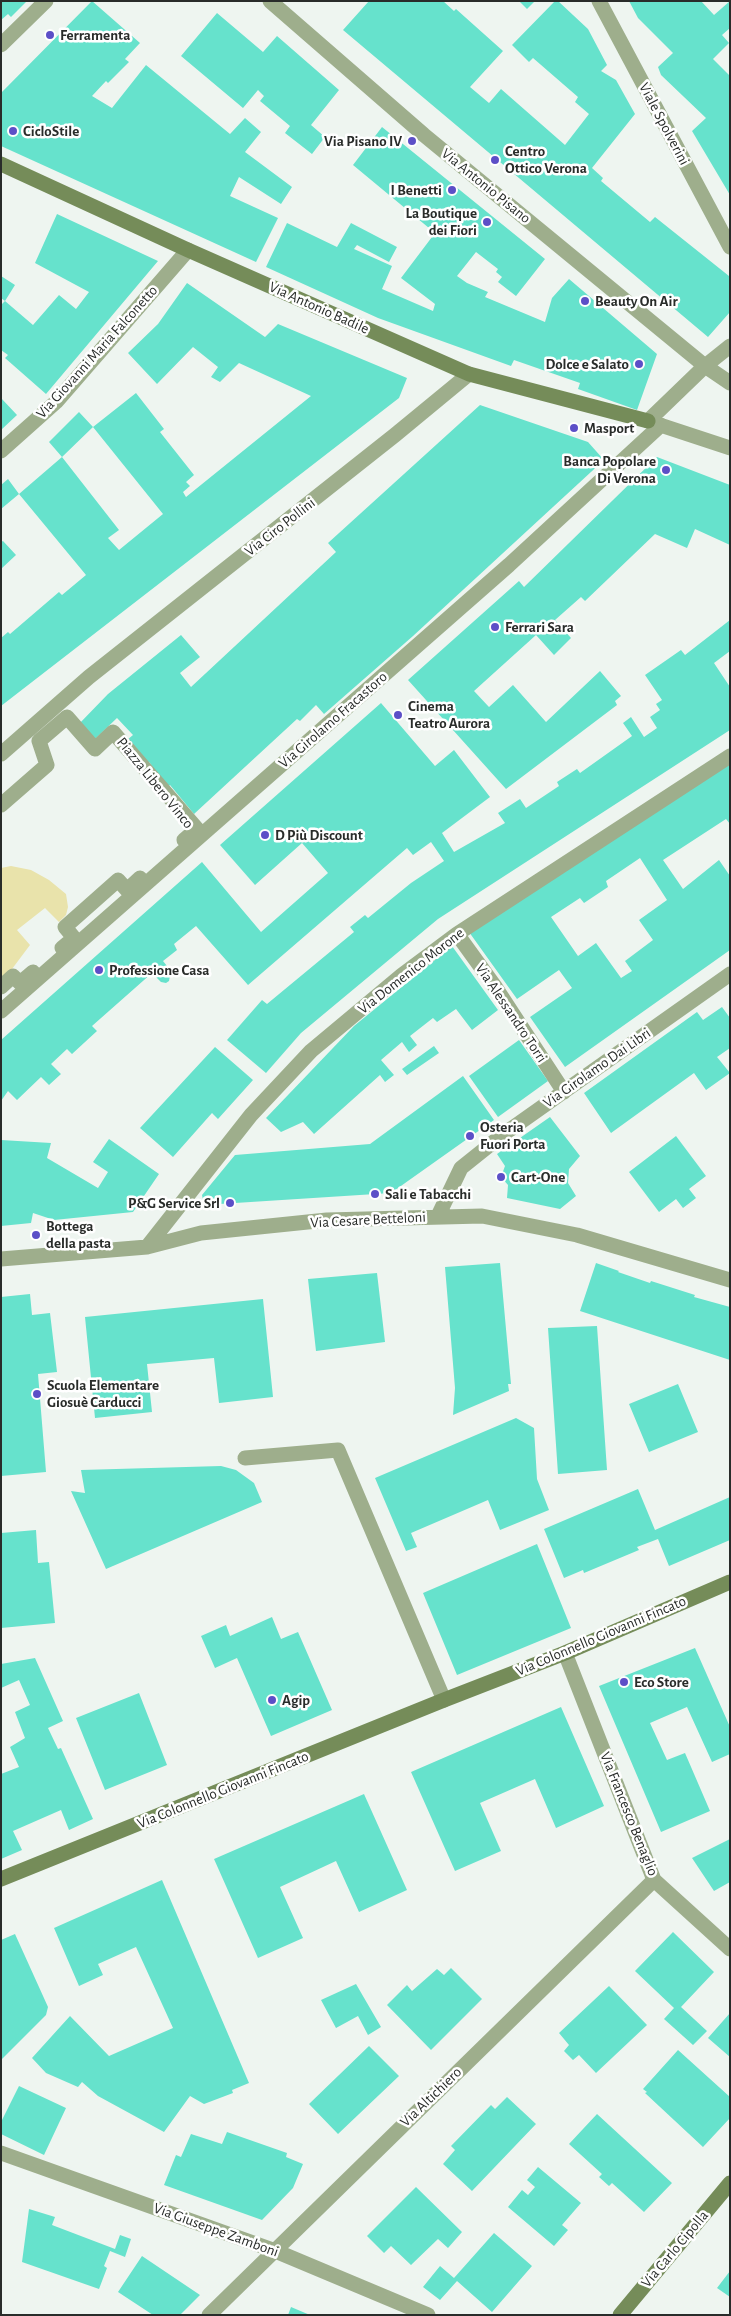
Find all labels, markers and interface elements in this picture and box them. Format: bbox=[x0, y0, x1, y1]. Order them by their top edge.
place label: Ferramenta bbox=[60, 26, 130, 44]
marker: Ferramenta bbox=[44, 29, 56, 41]
street label: Viale Spolverini bbox=[635, 80, 693, 168]
place label: CicloStile bbox=[23, 122, 79, 140]
marker: CicloStile bbox=[7, 125, 19, 137]
place label: Via Pisano IV bbox=[324, 132, 402, 150]
marker: Via Pisano IV bbox=[406, 135, 418, 147]
place label: Centro Ottico Verona bbox=[505, 142, 587, 177]
street label: Via Antonio Pisano bbox=[438, 145, 534, 227]
marker: Centro Ottico Verona bbox=[489, 154, 501, 166]
place label: I Benetti bbox=[391, 181, 442, 199]
marker: I Benetti bbox=[446, 184, 458, 196]
place label: La Boutique dei Fiori bbox=[406, 204, 477, 239]
marker: La Boutique dei Fiori bbox=[481, 216, 493, 228]
street label: Via Antonio Badile bbox=[266, 278, 372, 338]
street label: Via Giovanni Maria Falconetto bbox=[32, 282, 162, 422]
place label: Beauty On Air bbox=[595, 292, 678, 310]
marker: Beauty On Air bbox=[579, 295, 591, 307]
place label: Dolce e Salato bbox=[545, 355, 629, 373]
marker: Dolce e Salato bbox=[633, 358, 645, 370]
place label: Masport bbox=[584, 419, 634, 437]
marker: Masport bbox=[568, 422, 580, 434]
place label: Banca Popolare Di Verona bbox=[563, 452, 656, 487]
marker: Banca Popolare Di Verona bbox=[660, 464, 672, 476]
street label: Via Ciro Pollini bbox=[241, 494, 319, 560]
place label: Ferrari Sara bbox=[505, 618, 574, 636]
marker: Ferrari Sara bbox=[489, 621, 501, 633]
street label: Via Girolamo Fracastoro bbox=[275, 668, 391, 772]
place label: Cinema Teatro Aurora bbox=[408, 697, 490, 732]
marker: Cinema Teatro Aurora bbox=[392, 709, 404, 721]
street label: Piazza Libero Vinco bbox=[113, 734, 197, 832]
place label: D Più Discount bbox=[275, 826, 363, 844]
marker: D Più Discount bbox=[259, 829, 271, 841]
street label: Via Domenico Morone bbox=[354, 924, 468, 1018]
street label: Via Alessandro Torri bbox=[471, 960, 551, 1066]
place label: Professione Casa bbox=[109, 961, 209, 979]
marker: Professione Casa bbox=[93, 964, 105, 976]
street label: Via Girolamo Dai Libri bbox=[540, 1024, 654, 1112]
place label: Osteria Fuori Porta bbox=[480, 1118, 546, 1153]
marker: Osteria Fuori Porta bbox=[464, 1130, 476, 1142]
place label: Cart-One bbox=[511, 1168, 565, 1186]
marker: Cart-One bbox=[495, 1171, 507, 1183]
place label: Sali e Tabacchi bbox=[385, 1185, 471, 1203]
marker: Sali e Tabacchi bbox=[369, 1188, 381, 1200]
place label: P&G Service Srl bbox=[128, 1194, 220, 1212]
marker: P&G Service Srl bbox=[224, 1197, 236, 1209]
street label: Via Cesare Betteloni bbox=[310, 1208, 426, 1232]
place label: Bottega della pasta bbox=[46, 1217, 111, 1252]
marker: Bottega della pasta bbox=[30, 1229, 42, 1241]
place label: Scuola Elementare Giosuè Carducci bbox=[47, 1376, 159, 1411]
marker: Scuola Elementare Giosuè Carducci bbox=[31, 1388, 43, 1400]
street label: Via Colonnello Giovanni Fincato bbox=[513, 1592, 689, 1680]
place label: Eco Store bbox=[634, 1673, 689, 1691]
marker: Eco Store bbox=[618, 1676, 630, 1688]
place label: Agip bbox=[282, 1691, 310, 1709]
marker: Agip bbox=[266, 1694, 278, 1706]
street label: Via Colonnello Giovanni Fincato bbox=[135, 1747, 311, 1833]
street label: Via Francesco Benaglio bbox=[596, 1749, 662, 1879]
street label: Via Altichiero bbox=[396, 2063, 466, 2131]
street label: Via Giuseppe Zamboni bbox=[151, 2199, 281, 2261]
street label: Via Carlo Cipolla bbox=[637, 2207, 713, 2291]

